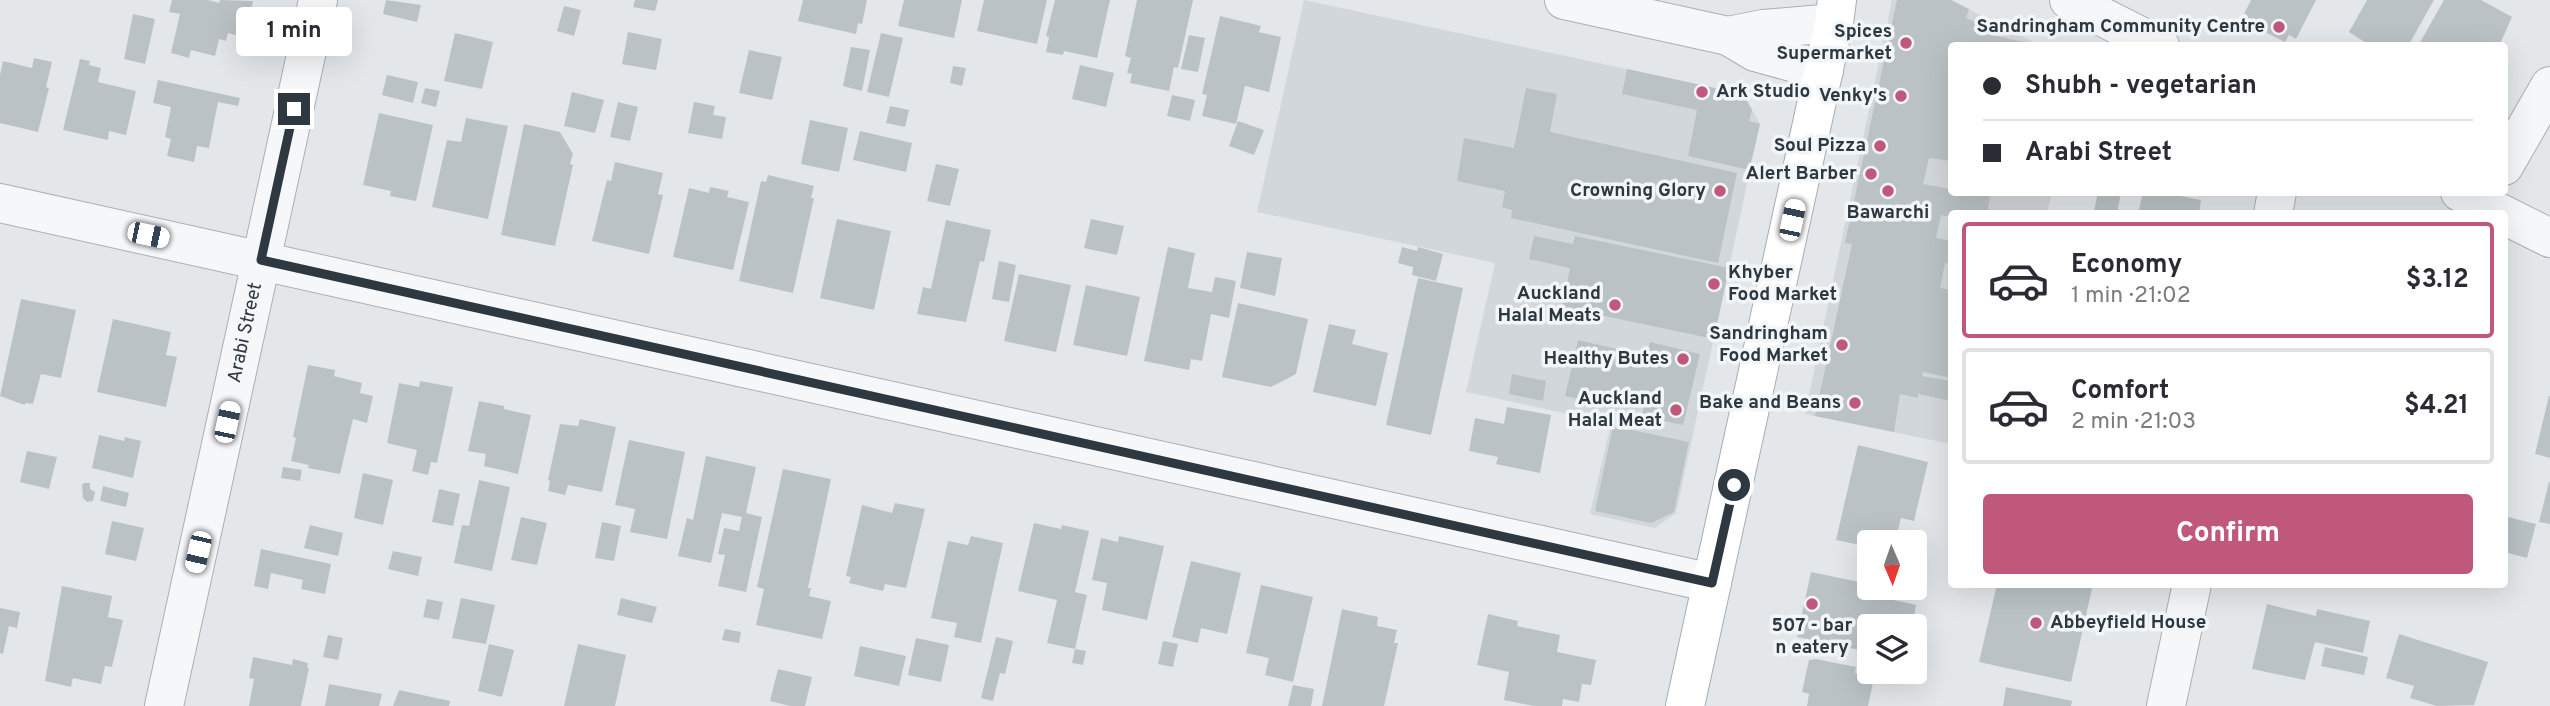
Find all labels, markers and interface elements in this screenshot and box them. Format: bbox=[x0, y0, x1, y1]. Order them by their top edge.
callout: 1 min bbox=[236, 7, 352, 56]
place label: Sandringham Community Centre bbox=[1977, 15, 2265, 39]
text: 1 min bbox=[266, 17, 322, 46]
marker: Sandringham Community Centre bbox=[2271, 19, 2287, 35]
place label: Spices Supermarket bbox=[1776, 20, 1892, 66]
marker: Spices Supermarket bbox=[1898, 35, 1914, 51]
text: Shubh - vegetarian bbox=[2025, 70, 2257, 103]
place label: Ark Studio bbox=[1716, 80, 1810, 104]
marker: Ark Studio bbox=[1694, 84, 1710, 100]
place label: Venky's bbox=[1819, 84, 1887, 108]
marker: Venky's bbox=[1893, 88, 1909, 104]
route end bbox=[278, 93, 310, 125]
place label: Soul Pizza bbox=[1774, 134, 1866, 158]
text: Arabi Street bbox=[2025, 137, 2172, 170]
marker: Soul Pizza bbox=[1872, 138, 1888, 154]
place label: Alert Barber bbox=[1746, 162, 1857, 186]
marker: Alert Barber bbox=[1863, 166, 1879, 182]
place label: Crowning Glory bbox=[1570, 179, 1706, 203]
marker: Crowning Glory bbox=[1712, 183, 1728, 199]
marker: Bawarchi bbox=[1880, 183, 1896, 199]
car bbox=[1778, 197, 1807, 243]
place label: Bawarchi bbox=[1847, 201, 1929, 225]
car bbox=[126, 220, 171, 250]
icon: car bbox=[1987, 249, 2050, 312]
text: Economy bbox=[2071, 249, 2182, 282]
place label: Khyber Food Market bbox=[1728, 261, 1837, 307]
text: $3.12 bbox=[2406, 264, 2469, 297]
marker: Khyber Food Market bbox=[1706, 276, 1722, 292]
street label: Arabi Street bbox=[223, 280, 268, 385]
place label: Auckland Halal Meats bbox=[1497, 282, 1601, 328]
text: 1 min · 21:02 bbox=[2071, 282, 2191, 311]
marker: Auckland Halal Meats bbox=[1607, 297, 1623, 313]
place label: Sandringham Food Market bbox=[1709, 322, 1828, 368]
marker: Sandringham Food Market bbox=[1834, 337, 1850, 353]
place label: Healthy Butes bbox=[1543, 347, 1669, 371]
marker: Healthy Butes bbox=[1675, 351, 1691, 367]
icon: car bbox=[1987, 375, 2050, 438]
text: Comfort bbox=[2071, 375, 2169, 408]
place label: Auckland Halal Meat bbox=[1568, 387, 1662, 433]
text: $4.21 bbox=[2404, 390, 2469, 423]
place label: Bake and Beans bbox=[1699, 391, 1841, 415]
marker: Bake and Beans bbox=[1847, 395, 1863, 411]
car bbox=[213, 399, 242, 445]
marker: Auckland Halal Meat bbox=[1668, 402, 1684, 418]
text: 2 min · 21:03 bbox=[2071, 408, 2196, 437]
route start bbox=[1718, 469, 1750, 501]
button: Confirm bbox=[1983, 494, 2473, 574]
car bbox=[184, 529, 213, 575]
north arrow bbox=[1857, 530, 1927, 600]
map controls bbox=[1857, 530, 1927, 684]
marker: 507 - bar n eatery bbox=[1804, 596, 1820, 612]
place label: Abbeyfield House bbox=[2050, 611, 2206, 635]
place label: 507 - bar n eatery bbox=[1772, 614, 1853, 660]
button: layers bbox=[1857, 614, 1927, 684]
marker: Abbeyfield House bbox=[2028, 615, 2044, 631]

